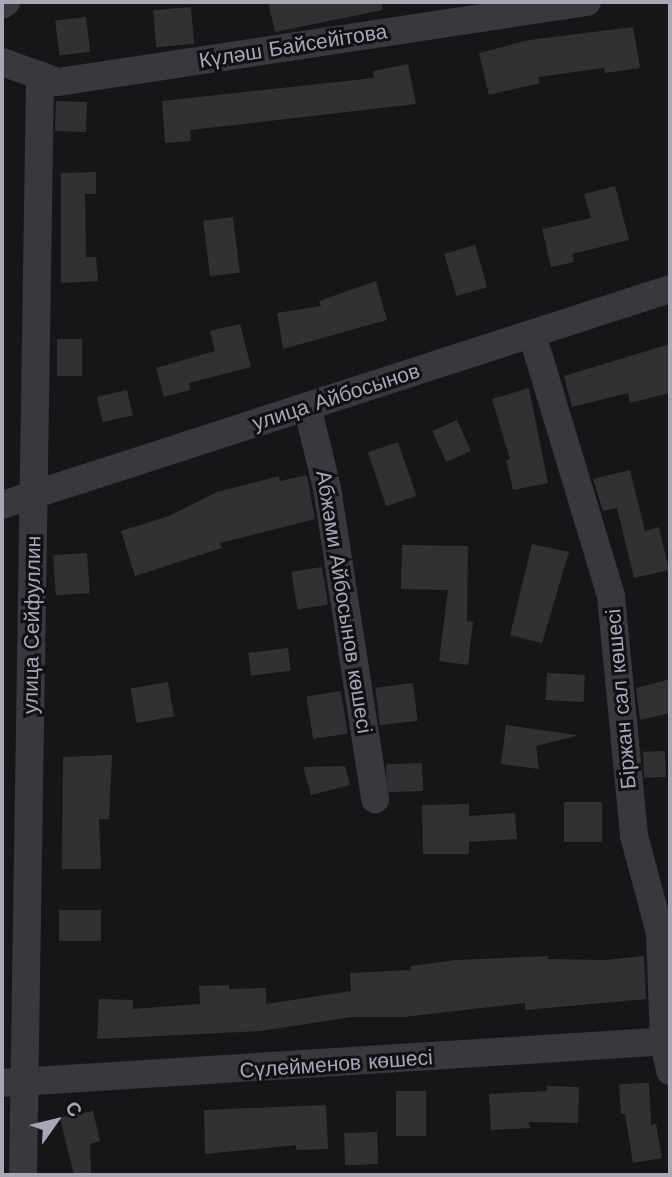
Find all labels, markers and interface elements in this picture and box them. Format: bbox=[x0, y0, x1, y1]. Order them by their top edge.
street label: Күләш Байсейітова bbox=[197, 19, 389, 73]
street label: улица Айбосынов bbox=[249, 358, 423, 436]
street label: Абжәми Айбосынов көшесі bbox=[311, 469, 377, 735]
street label: улица Сейфуллин bbox=[18, 536, 46, 714]
street label: Біржан сал көшесі bbox=[601, 608, 641, 790]
street label: Сүлейменов көшесі bbox=[239, 1045, 433, 1083]
north arrow bbox=[21, 1086, 91, 1156]
text: С bbox=[60, 1097, 87, 1121]

